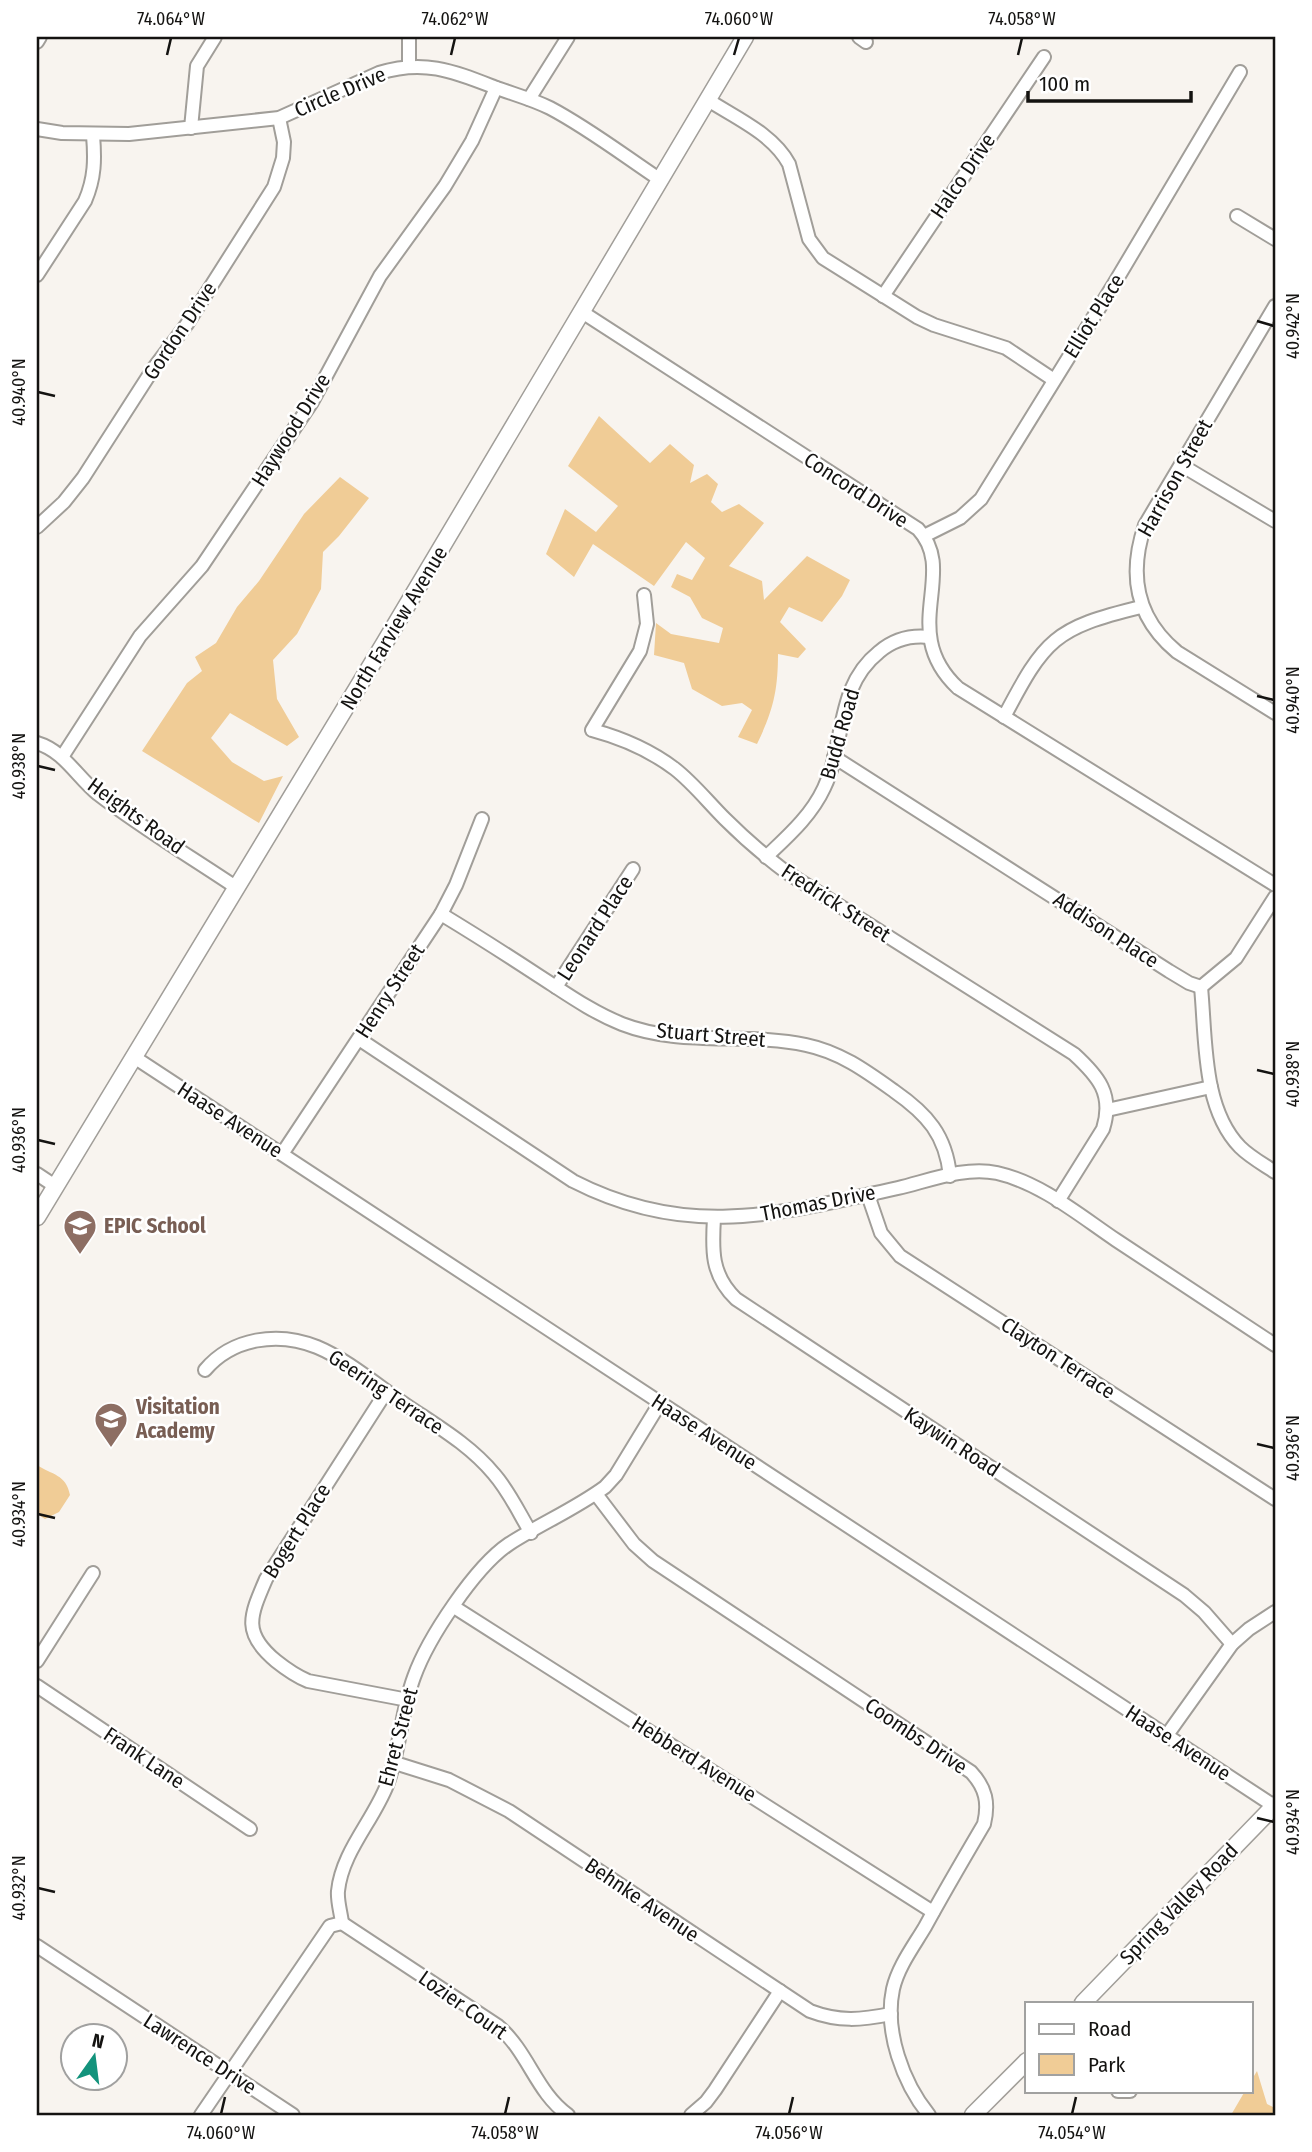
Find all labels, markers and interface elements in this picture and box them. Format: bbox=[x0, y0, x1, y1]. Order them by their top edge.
text: 74.064°W bbox=[137, 8, 205, 30]
text: 74.062°W bbox=[421, 8, 489, 30]
text: 74.060°W bbox=[705, 8, 774, 30]
text: 74.058°W bbox=[988, 8, 1056, 30]
scale bar bbox=[1028, 60, 1191, 104]
street label: Circle Drive bbox=[290, 61, 390, 123]
text: 100 m bbox=[1039, 71, 1090, 97]
street label: Halco Drive bbox=[925, 128, 1001, 224]
street label: Elliot Place bbox=[1058, 269, 1130, 363]
street label: Gordon Drive bbox=[138, 277, 222, 385]
text: 40.942°N bbox=[1282, 293, 1304, 359]
text: 40.940°N bbox=[8, 358, 30, 426]
street label: Haywood Drive bbox=[246, 369, 336, 491]
street label: Harrison Street bbox=[1132, 414, 1218, 541]
street label: Concord Drive bbox=[799, 447, 913, 533]
street label: North Farview Avenue bbox=[335, 541, 453, 715]
text: 40.940°N bbox=[1282, 666, 1304, 734]
street label: Budd Road bbox=[815, 686, 865, 782]
text: 40.938°N bbox=[8, 733, 30, 799]
street label: Heights Road bbox=[82, 772, 190, 860]
street label: Fredrick Street bbox=[777, 858, 896, 948]
street label: Leonard Place bbox=[551, 871, 639, 985]
street label: Addison Place bbox=[1048, 886, 1164, 974]
street label: Henry Street bbox=[350, 939, 430, 1043]
street label: Stuart Street bbox=[655, 1017, 767, 1053]
text: 40.938°N bbox=[1282, 1041, 1304, 1107]
street label: Haase Avenue bbox=[172, 1076, 288, 1164]
text: 40.936°N bbox=[8, 1107, 30, 1173]
street label: Thomas Drive bbox=[758, 1179, 878, 1227]
school or university icon: EPIC School bbox=[61, 1207, 99, 1256]
place label: EPIC School bbox=[104, 1213, 206, 1239]
street label: Clayton Terrace bbox=[996, 1311, 1120, 1405]
street label: Geering Terrace bbox=[323, 1344, 449, 1440]
street label: Haase Avenue bbox=[646, 1388, 762, 1476]
place label: Visitation Academy bbox=[135, 1394, 220, 1444]
school or university icon: Visitation Academy bbox=[92, 1400, 130, 1449]
street label: Kaywin Road bbox=[899, 1401, 1005, 1483]
text: 40.936°N bbox=[1282, 1415, 1304, 1481]
street label: Bogert Place bbox=[258, 1479, 336, 1583]
text: 40.934°N bbox=[8, 1481, 30, 1547]
street label: Ehret Street bbox=[372, 1685, 424, 1789]
street label: Coombs Drive bbox=[860, 1692, 972, 1780]
street label: Haase Avenue bbox=[1120, 1699, 1236, 1787]
street label: Hebberd Avenue bbox=[627, 1710, 761, 1808]
street label: Frank Lane bbox=[99, 1721, 189, 1795]
text: 40.934°N bbox=[1282, 1789, 1304, 1855]
street label: Spring Valley Road bbox=[1114, 1838, 1244, 1970]
street label: Behnke Avenue bbox=[580, 1852, 704, 1948]
text: 40.932°N bbox=[8, 1855, 30, 1921]
street label: Lozier Court bbox=[414, 1965, 513, 2045]
legend bbox=[1025, 2002, 1252, 2092]
street label: Lawrence Drive bbox=[139, 2008, 261, 2100]
text: Road bbox=[1088, 2016, 1132, 2042]
north arrow bbox=[60, 2022, 130, 2092]
text: N bbox=[90, 2028, 106, 2054]
text: Park bbox=[1088, 2052, 1126, 2078]
text: 74.060°W bbox=[187, 2122, 256, 2144]
text: 74.058°W bbox=[471, 2122, 539, 2144]
text: 74.056°W bbox=[755, 2122, 823, 2144]
text: 74.054°W bbox=[1038, 2122, 1106, 2144]

